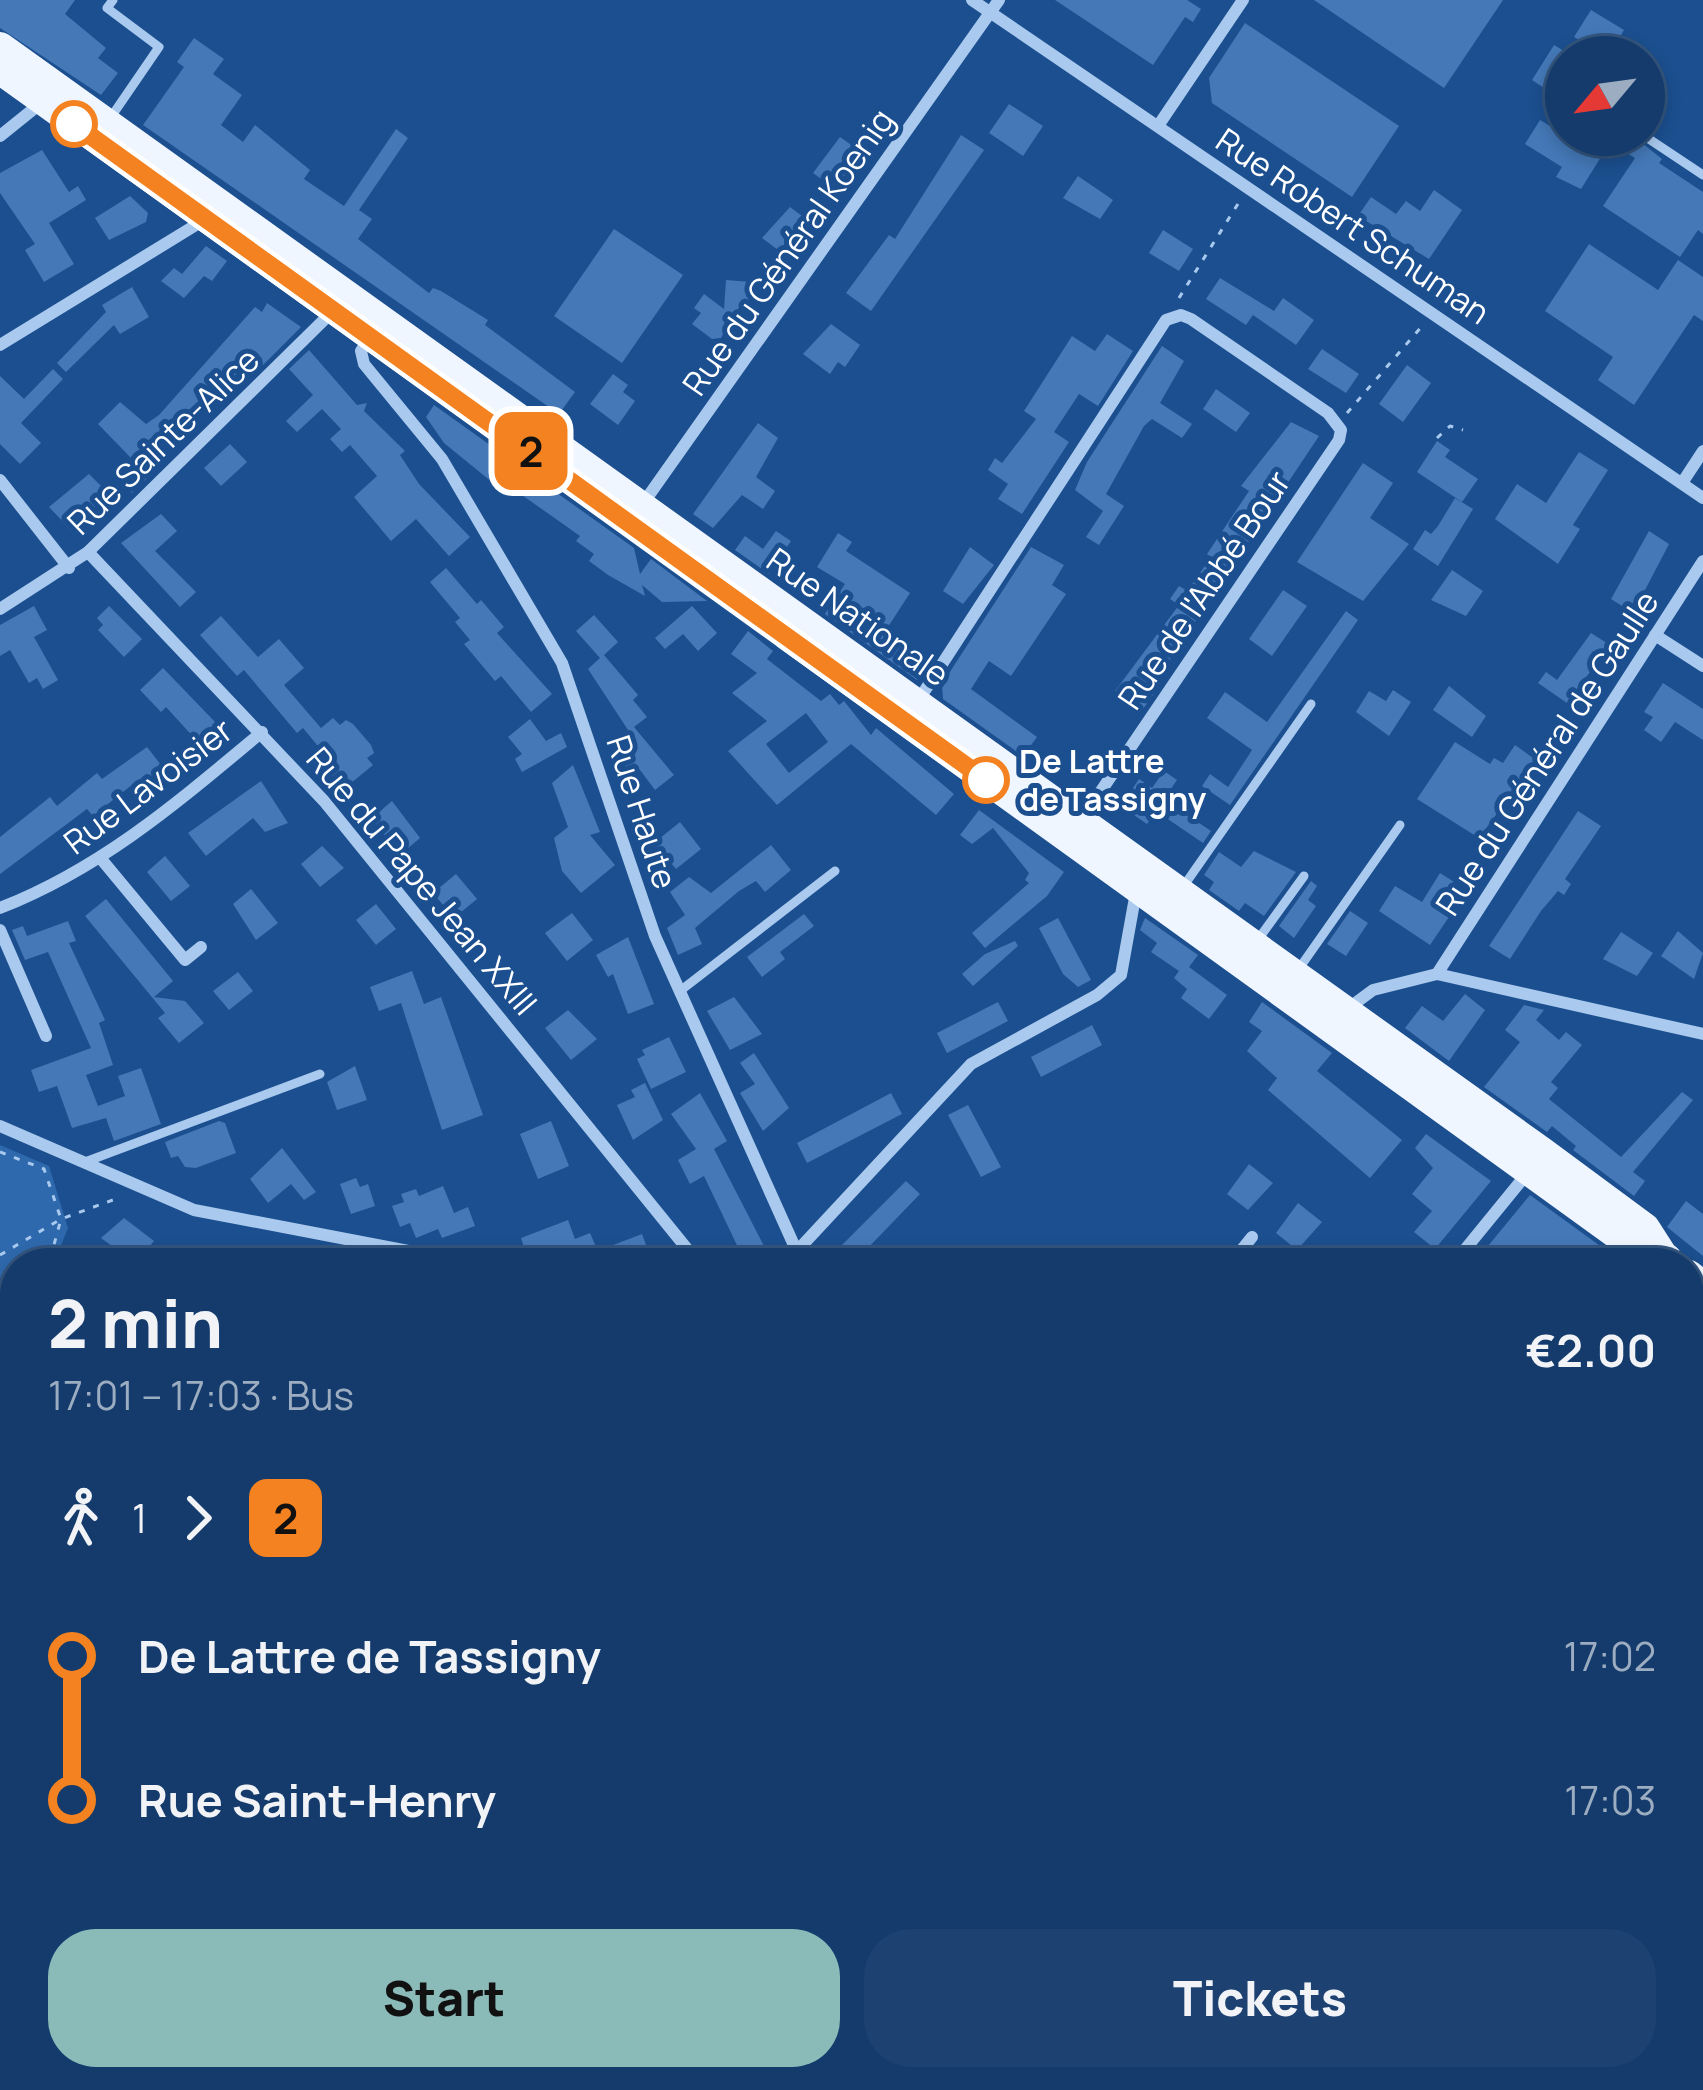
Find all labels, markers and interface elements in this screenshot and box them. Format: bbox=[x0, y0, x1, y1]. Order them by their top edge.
north arrow bbox=[1545, 36, 1665, 156]
map controls bbox=[1545, 36, 1665, 156]
street label: Rue du Général Koenig bbox=[672, 99, 904, 404]
unlabelled marker bbox=[52, 102, 96, 146]
street label: Rue Robert Schuman bbox=[1208, 117, 1499, 334]
street label: Rue Sainte-Alice bbox=[57, 337, 268, 544]
line badge: 2 bbox=[492, 412, 570, 490]
text: 2 bbox=[518, 422, 544, 480]
street label: Rue de l'Abbé Bour bbox=[1107, 462, 1300, 718]
street label: Rue Nationale bbox=[758, 537, 958, 696]
street label: Rue du Général de Gaulle bbox=[1425, 582, 1668, 924]
street label: Rue Lavoisier bbox=[54, 707, 241, 864]
street label: Rue Haute bbox=[597, 729, 688, 894]
street label: Rue du Pape Jean XXIII bbox=[297, 737, 548, 1024]
place label: De Lattre de Tassigny bbox=[1019, 738, 1207, 821]
marker: De Lattre de Tassigny bbox=[964, 758, 1008, 802]
text: 2 min bbox=[48, 1278, 223, 1368]
text: €2.00 bbox=[1526, 1319, 1656, 1381]
text: 17:01 – 17:03 · Bus bbox=[48, 1368, 354, 1422]
icon: walk bbox=[48, 1485, 114, 1551]
icon: forward bbox=[165, 1485, 231, 1551]
text: 2 bbox=[273, 1489, 298, 1547]
text: 1 bbox=[132, 1491, 147, 1545]
text: De Lattre de Tassigny bbox=[138, 1625, 601, 1687]
text: 17:02 bbox=[1564, 1629, 1656, 1683]
text: Rue Saint-Henry bbox=[138, 1769, 496, 1831]
text: 17:03 bbox=[1564, 1773, 1656, 1827]
button: Start bbox=[48, 1929, 840, 2067]
button: Tickets bbox=[864, 1929, 1656, 2067]

